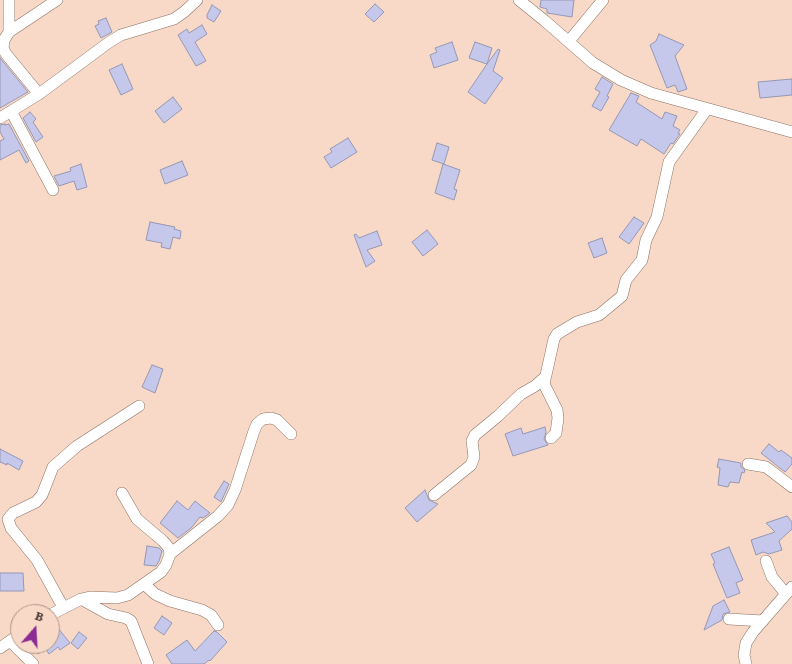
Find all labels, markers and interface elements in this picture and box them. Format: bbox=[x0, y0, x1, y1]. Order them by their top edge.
north arrow bbox=[10, 604, 60, 654]
text: B bbox=[33, 607, 46, 625]

